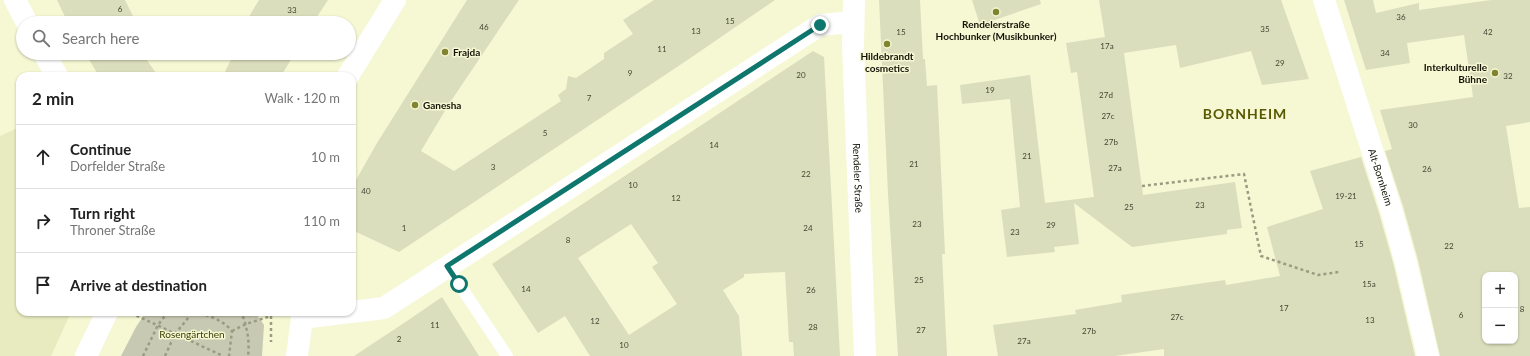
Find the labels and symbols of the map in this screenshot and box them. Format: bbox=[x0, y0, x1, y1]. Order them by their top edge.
house number: 6 bbox=[118, 4, 123, 14]
house number: 33 bbox=[287, 5, 297, 15]
marker: Rendelerstraße Hochbunker (Musikbunker) bbox=[991, 7, 1001, 17]
house number: 36 bbox=[1396, 12, 1406, 22]
house number: 15 bbox=[725, 16, 735, 26]
route end bbox=[811, 16, 829, 34]
place label: Rendelerstraße Hochbunker (Musikbunker) bbox=[936, 18, 1057, 42]
house number: 46 bbox=[479, 22, 489, 32]
house number: 35 bbox=[1260, 24, 1270, 34]
house number: 13 bbox=[691, 26, 701, 36]
house number: 15 bbox=[896, 27, 906, 37]
house number: 42 bbox=[1483, 27, 1493, 37]
marker: Hildebrandt cosmetics bbox=[882, 39, 892, 49]
house number: 17a bbox=[1100, 41, 1114, 51]
house number: 11 bbox=[657, 44, 667, 54]
place label: Frajda bbox=[453, 46, 480, 58]
marker: Frajda bbox=[440, 47, 450, 57]
house number: 34 bbox=[1380, 48, 1390, 58]
place label: Hildebrandt cosmetics bbox=[860, 50, 914, 74]
house number: 29 bbox=[1275, 58, 1285, 68]
place label: Interkulturelle Bühne bbox=[1424, 61, 1488, 85]
house number: 9 bbox=[628, 68, 633, 78]
marker: Interkulturelle Bühne bbox=[1490, 68, 1500, 78]
house number: 20 bbox=[796, 70, 806, 80]
house number: 32 bbox=[1503, 71, 1513, 81]
house number: 19 bbox=[985, 85, 995, 95]
house number: 27d bbox=[1099, 90, 1113, 100]
house number: 7 bbox=[587, 93, 592, 103]
place label: Ganesha bbox=[423, 99, 461, 111]
marker: Ganesha bbox=[410, 100, 420, 110]
district label: BORNHEIM bbox=[1203, 105, 1287, 122]
house number: 27c bbox=[1101, 111, 1115, 121]
house number: 30 bbox=[1408, 120, 1418, 130]
house number: 5 bbox=[543, 128, 548, 138]
house number: 27b bbox=[1104, 137, 1118, 147]
house number: 14 bbox=[709, 140, 719, 150]
street label: Rendeler Straße bbox=[851, 143, 865, 213]
street label: Alt-Bornheim bbox=[1366, 147, 1396, 207]
house number: 21 bbox=[1022, 151, 1032, 161]
house number: 21 bbox=[909, 159, 919, 169]
house number: 3 bbox=[491, 162, 496, 172]
house number: 27a bbox=[1108, 163, 1122, 173]
house number: 26 bbox=[1422, 164, 1432, 174]
house number: 22 bbox=[801, 169, 811, 179]
house number: 10 bbox=[628, 180, 638, 190]
house number: 40 bbox=[361, 186, 371, 196]
house number: 19-21 bbox=[1335, 191, 1357, 201]
house number: 12 bbox=[671, 193, 681, 203]
house number: 23 bbox=[1195, 200, 1205, 210]
house number: 25 bbox=[1124, 202, 1134, 212]
house number: 23 bbox=[912, 219, 922, 229]
house number: 29 bbox=[1046, 220, 1056, 230]
house number: 1 bbox=[402, 223, 407, 233]
house number: 24 bbox=[803, 223, 813, 233]
house number: 23 bbox=[1010, 227, 1020, 237]
house number: 8 bbox=[566, 235, 571, 245]
house number: 15 bbox=[1354, 239, 1364, 249]
house number: 22 bbox=[1444, 241, 1454, 251]
route start bbox=[450, 275, 468, 293]
house number: 25 bbox=[914, 275, 924, 285]
house number: 15a bbox=[1362, 279, 1376, 289]
house number: 14 bbox=[521, 284, 531, 294]
house number: 26 bbox=[806, 285, 816, 295]
house number: 17 bbox=[1279, 303, 1289, 313]
house number: 8 bbox=[1520, 304, 1525, 314]
house number: 6 bbox=[1459, 310, 1464, 320]
house number: 27c bbox=[1170, 312, 1184, 322]
house number: 13 bbox=[1365, 315, 1375, 325]
house number: 12 bbox=[590, 316, 600, 326]
house number: 11 bbox=[430, 320, 440, 330]
house number: 28 bbox=[808, 322, 818, 332]
house number: 27 bbox=[916, 325, 926, 335]
house number: 27b bbox=[1082, 326, 1096, 336]
park label: Rosengärtchen bbox=[159, 328, 225, 340]
house number: 2 bbox=[397, 334, 402, 344]
house number: 27a bbox=[1017, 336, 1031, 346]
house number: 10 bbox=[619, 340, 629, 350]

